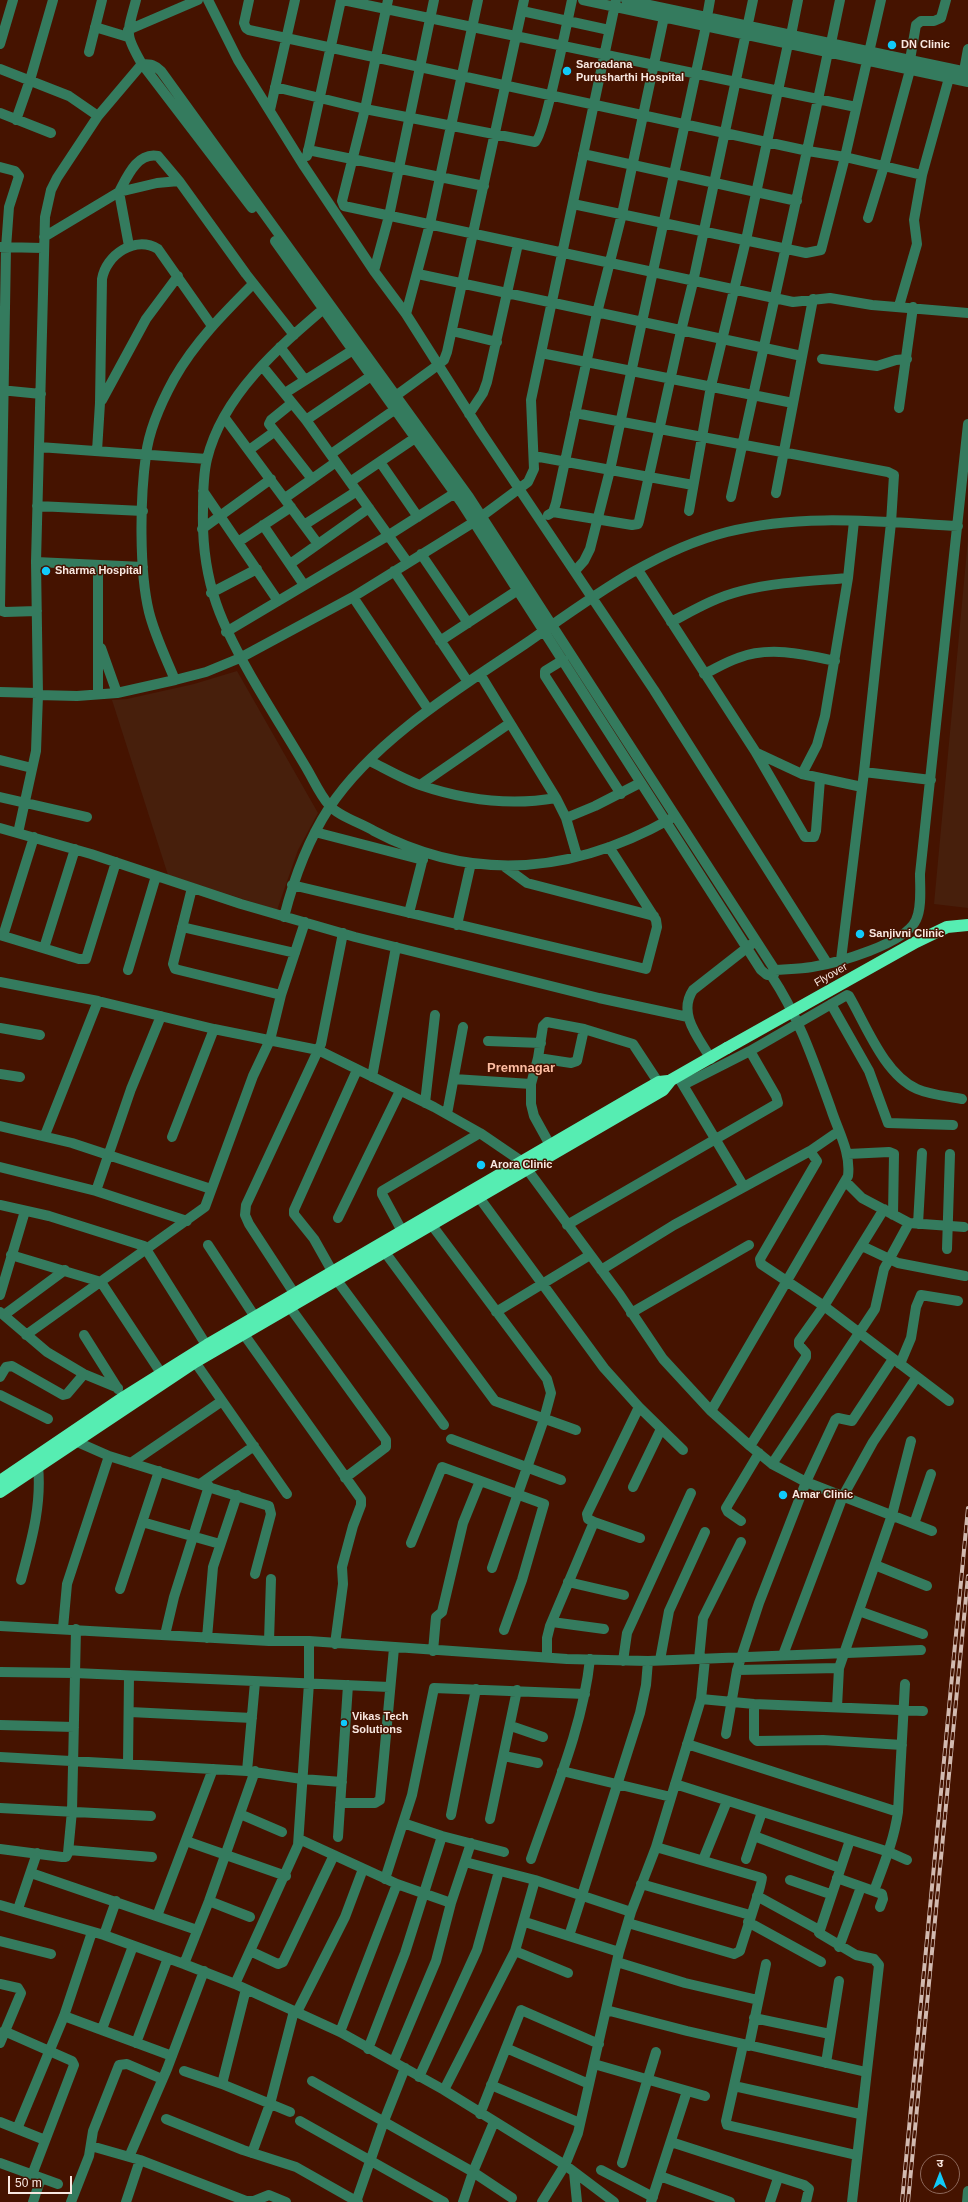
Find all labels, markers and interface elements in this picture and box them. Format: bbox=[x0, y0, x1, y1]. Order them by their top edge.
place label: DN Clinic bbox=[901, 38, 950, 52]
marker: DN Clinic bbox=[886, 39, 898, 51]
place label: Saroadana Purusharthi Hospital bbox=[576, 58, 684, 84]
marker: Saroadana Purusharthi Hospital bbox=[561, 65, 573, 77]
place label: Sharma Hospital bbox=[55, 564, 142, 578]
marker: Sharma Hospital bbox=[40, 565, 52, 577]
place label: Sanjivni Clinic bbox=[869, 927, 944, 941]
marker: Sanjivni Clinic bbox=[854, 928, 866, 940]
street label: Flyover bbox=[812, 960, 850, 990]
district label: Premnagar bbox=[487, 1060, 555, 1076]
place label: Arora Clinic bbox=[490, 1158, 552, 1172]
marker: Arora Clinic bbox=[475, 1159, 487, 1171]
place label: Amar Clinic bbox=[792, 1488, 853, 1502]
marker: Amar Clinic bbox=[777, 1489, 789, 1501]
place label: Vikas Tech Solutions bbox=[352, 1710, 408, 1736]
marker: Vikas Tech Solutions bbox=[339, 1718, 349, 1728]
north arrow bbox=[920, 2154, 960, 2194]
text: उ bbox=[937, 2157, 943, 2169]
scale bar bbox=[10, 2168, 74, 2194]
text: 50 m bbox=[15, 2176, 42, 2190]

